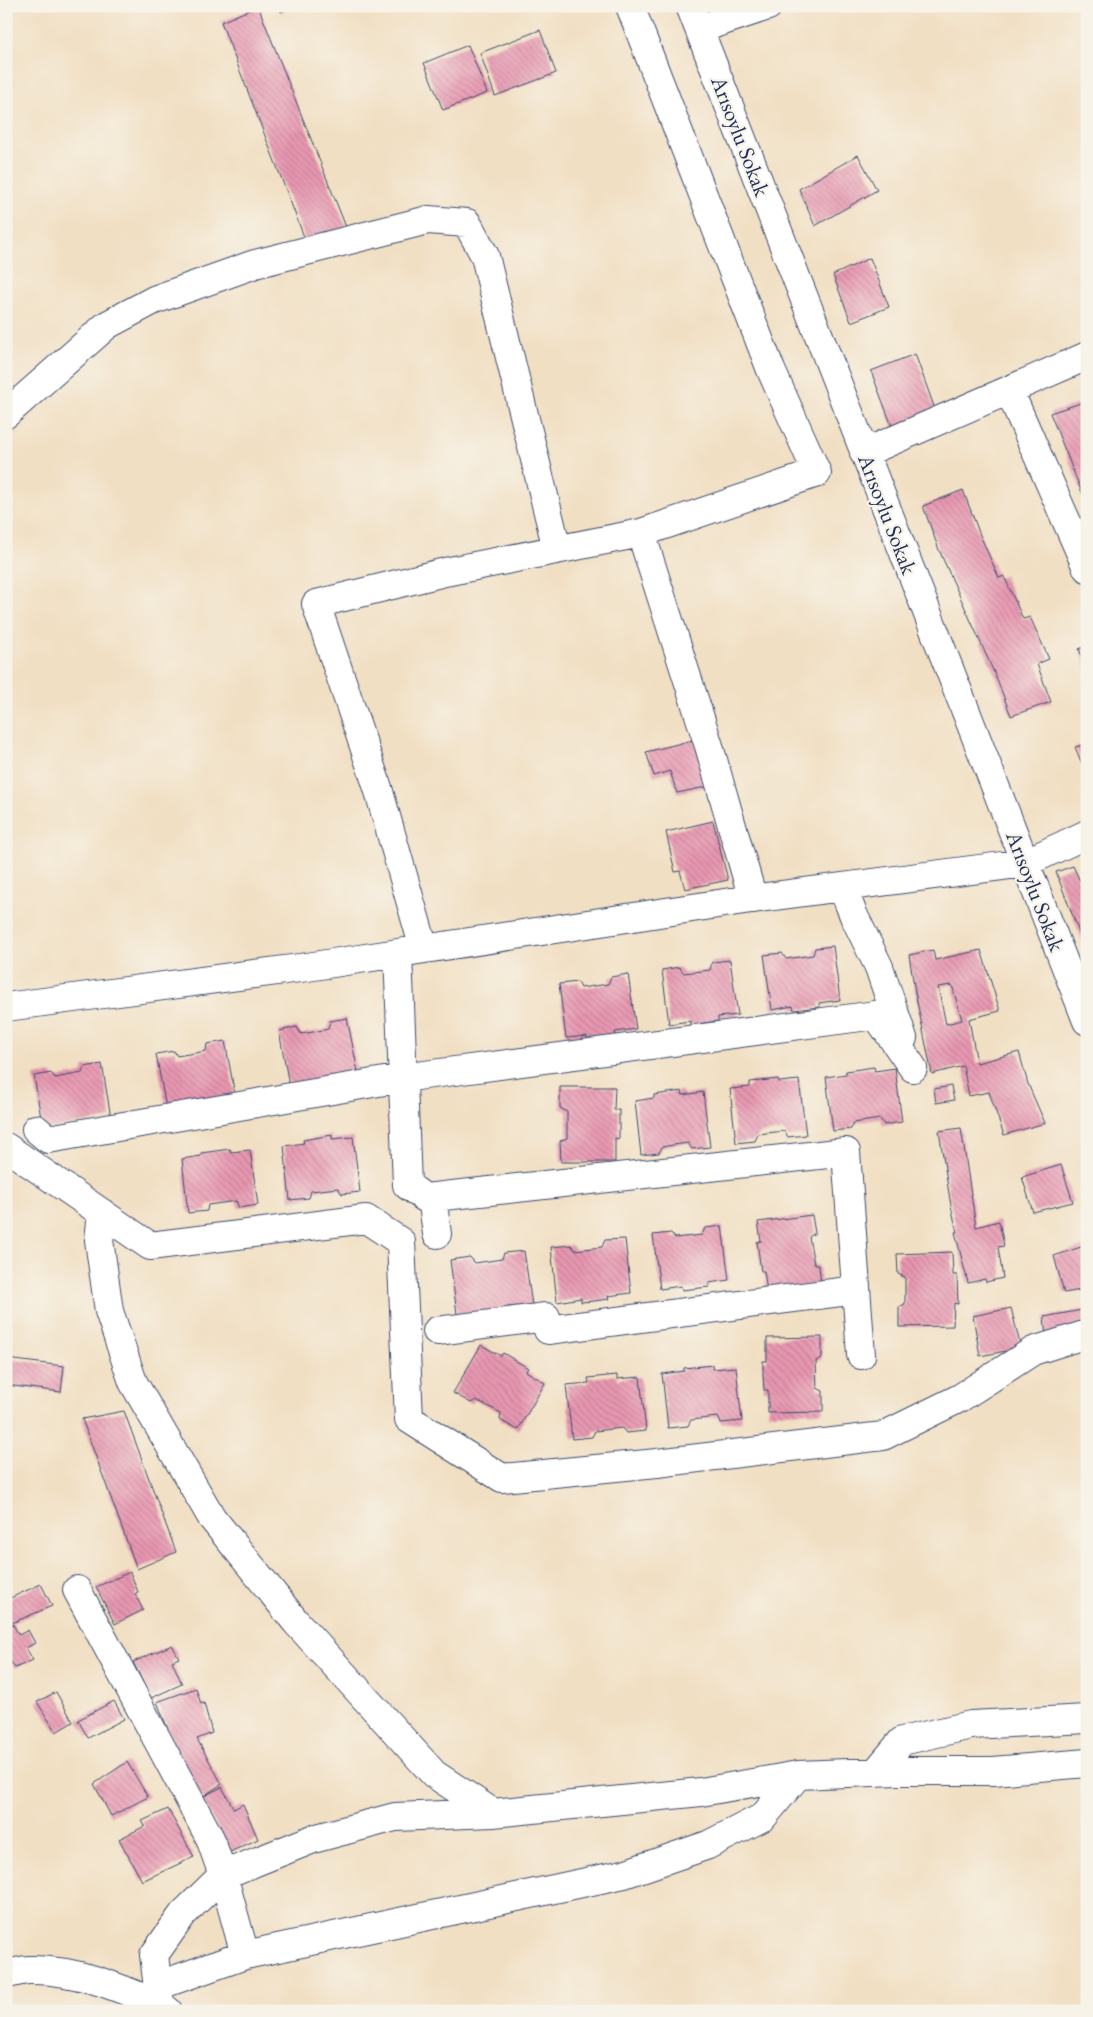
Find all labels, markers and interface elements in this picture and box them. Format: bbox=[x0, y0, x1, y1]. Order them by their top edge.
street label: Arısoylu Sokak bbox=[704, 71, 777, 201]
street label: Arısoylu Sokak bbox=[851, 449, 924, 579]
street label: Arısoylu Sokak bbox=[999, 826, 1072, 956]

